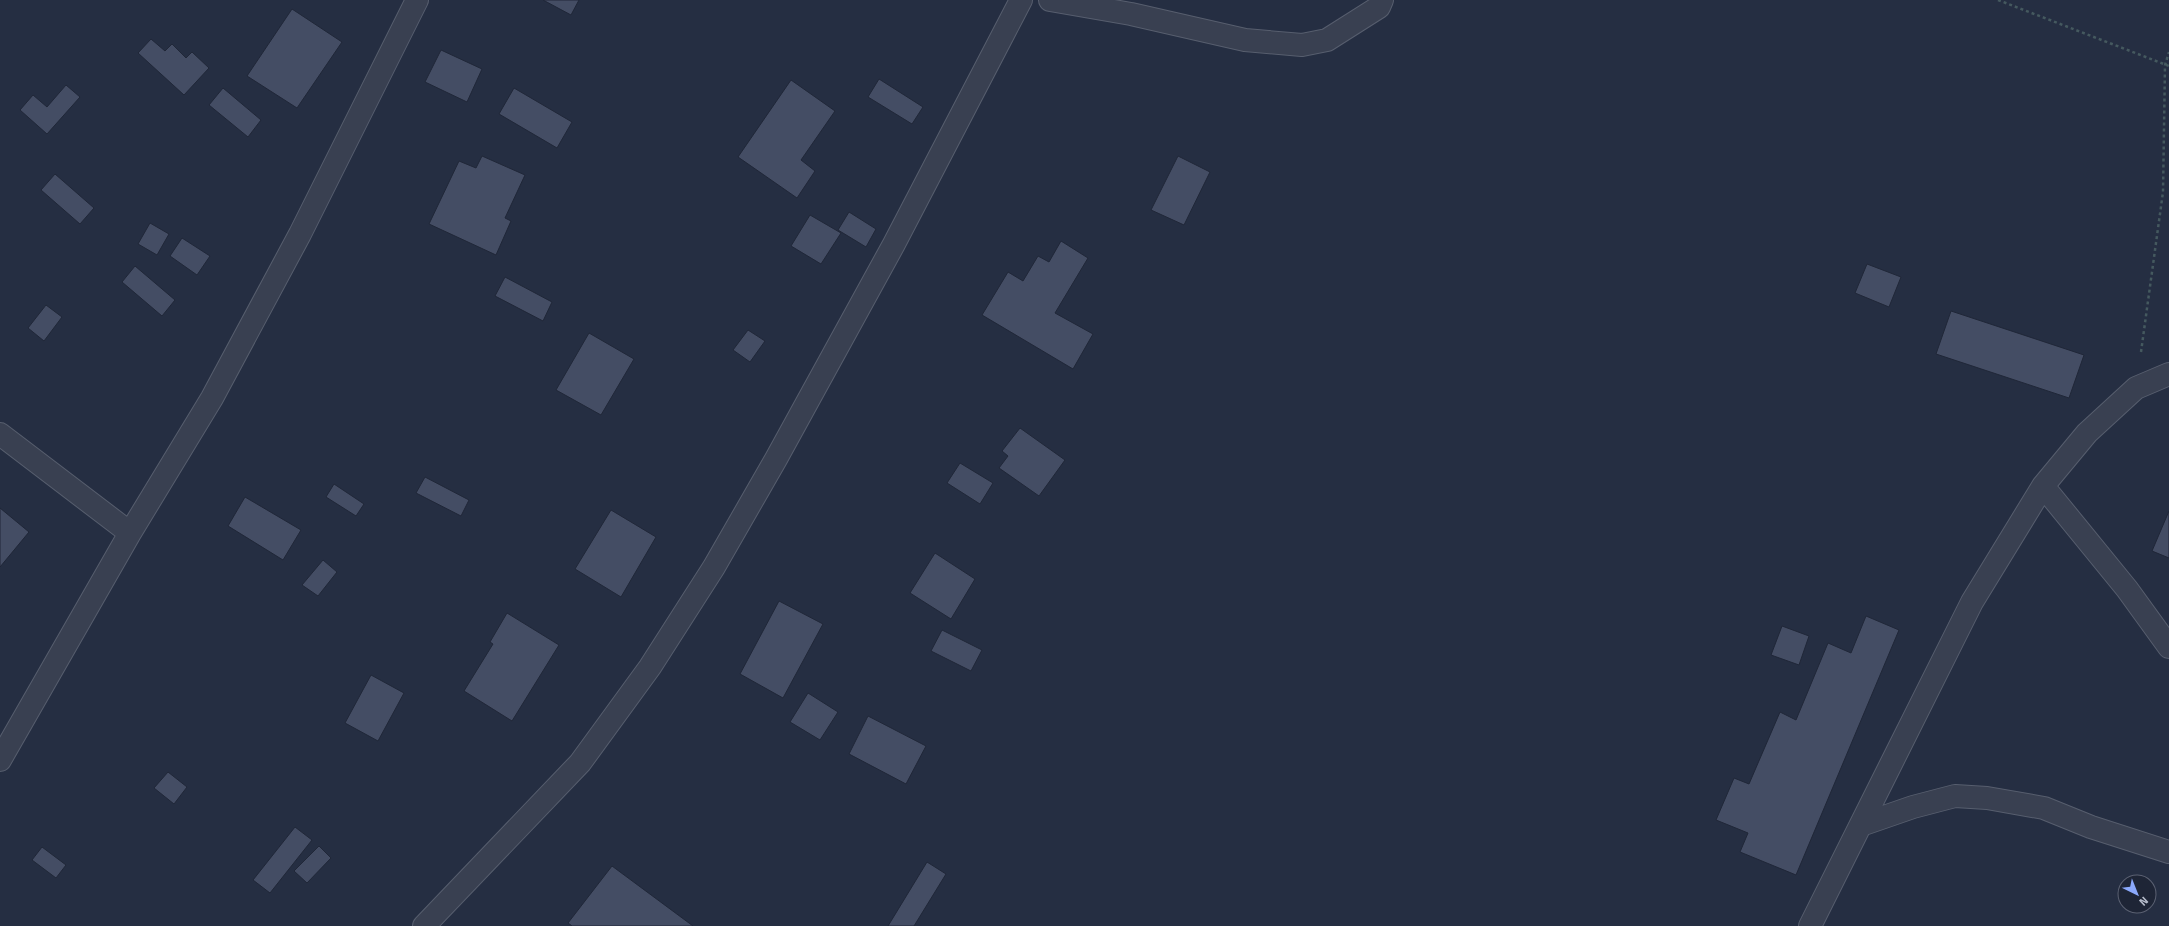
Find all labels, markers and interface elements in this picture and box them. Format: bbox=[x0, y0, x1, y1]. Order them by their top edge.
north arrow bbox=[2117, 874, 2157, 914]
text: N bbox=[2136, 894, 2151, 908]

